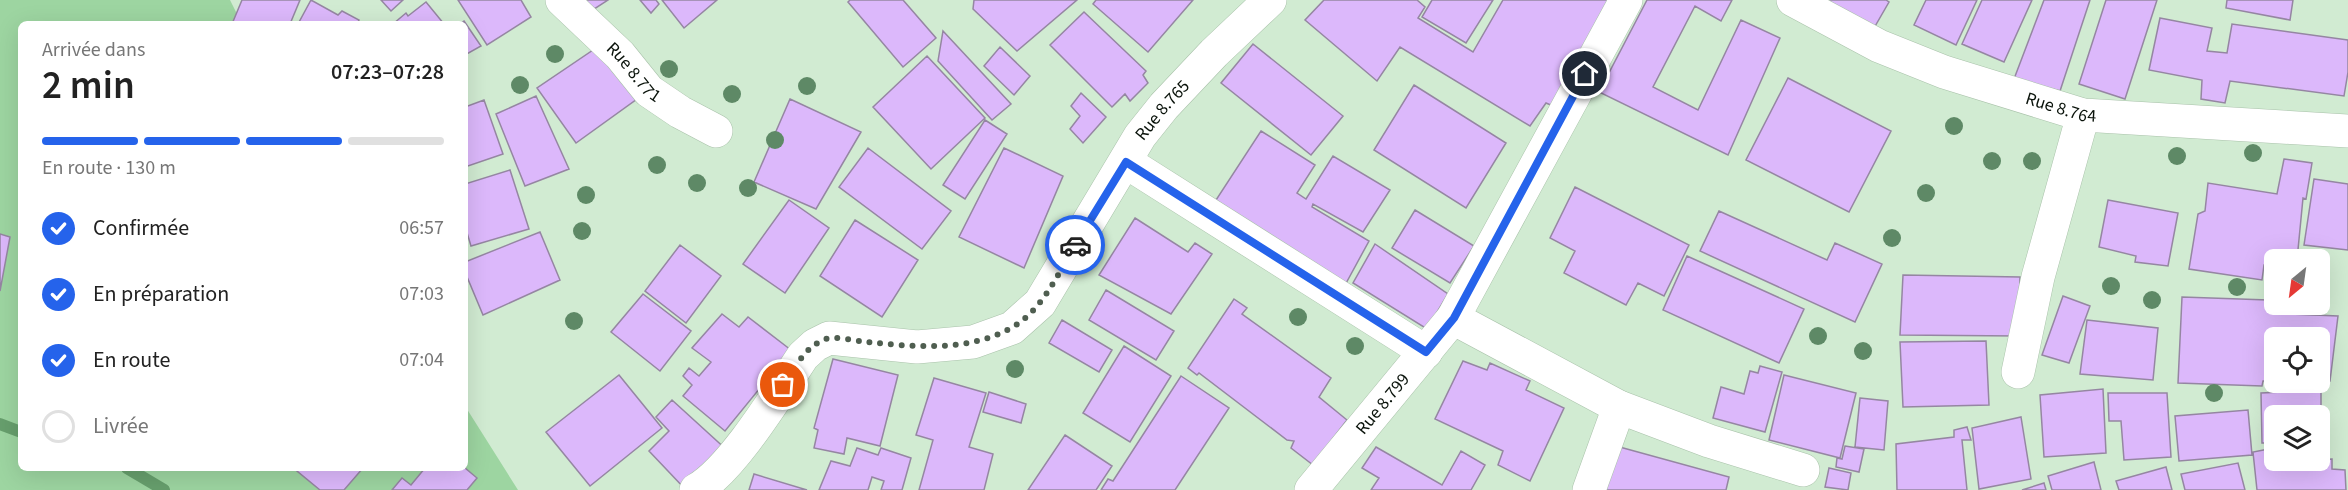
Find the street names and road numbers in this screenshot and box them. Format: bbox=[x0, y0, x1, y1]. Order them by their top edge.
street label: Rue 8.771 bbox=[601, 36, 666, 108]
street label: Rue 8.765 bbox=[1129, 74, 1195, 146]
street label: Rue 8.764 bbox=[2022, 85, 2097, 128]
street label: Rue 8.799 bbox=[1349, 368, 1415, 440]

